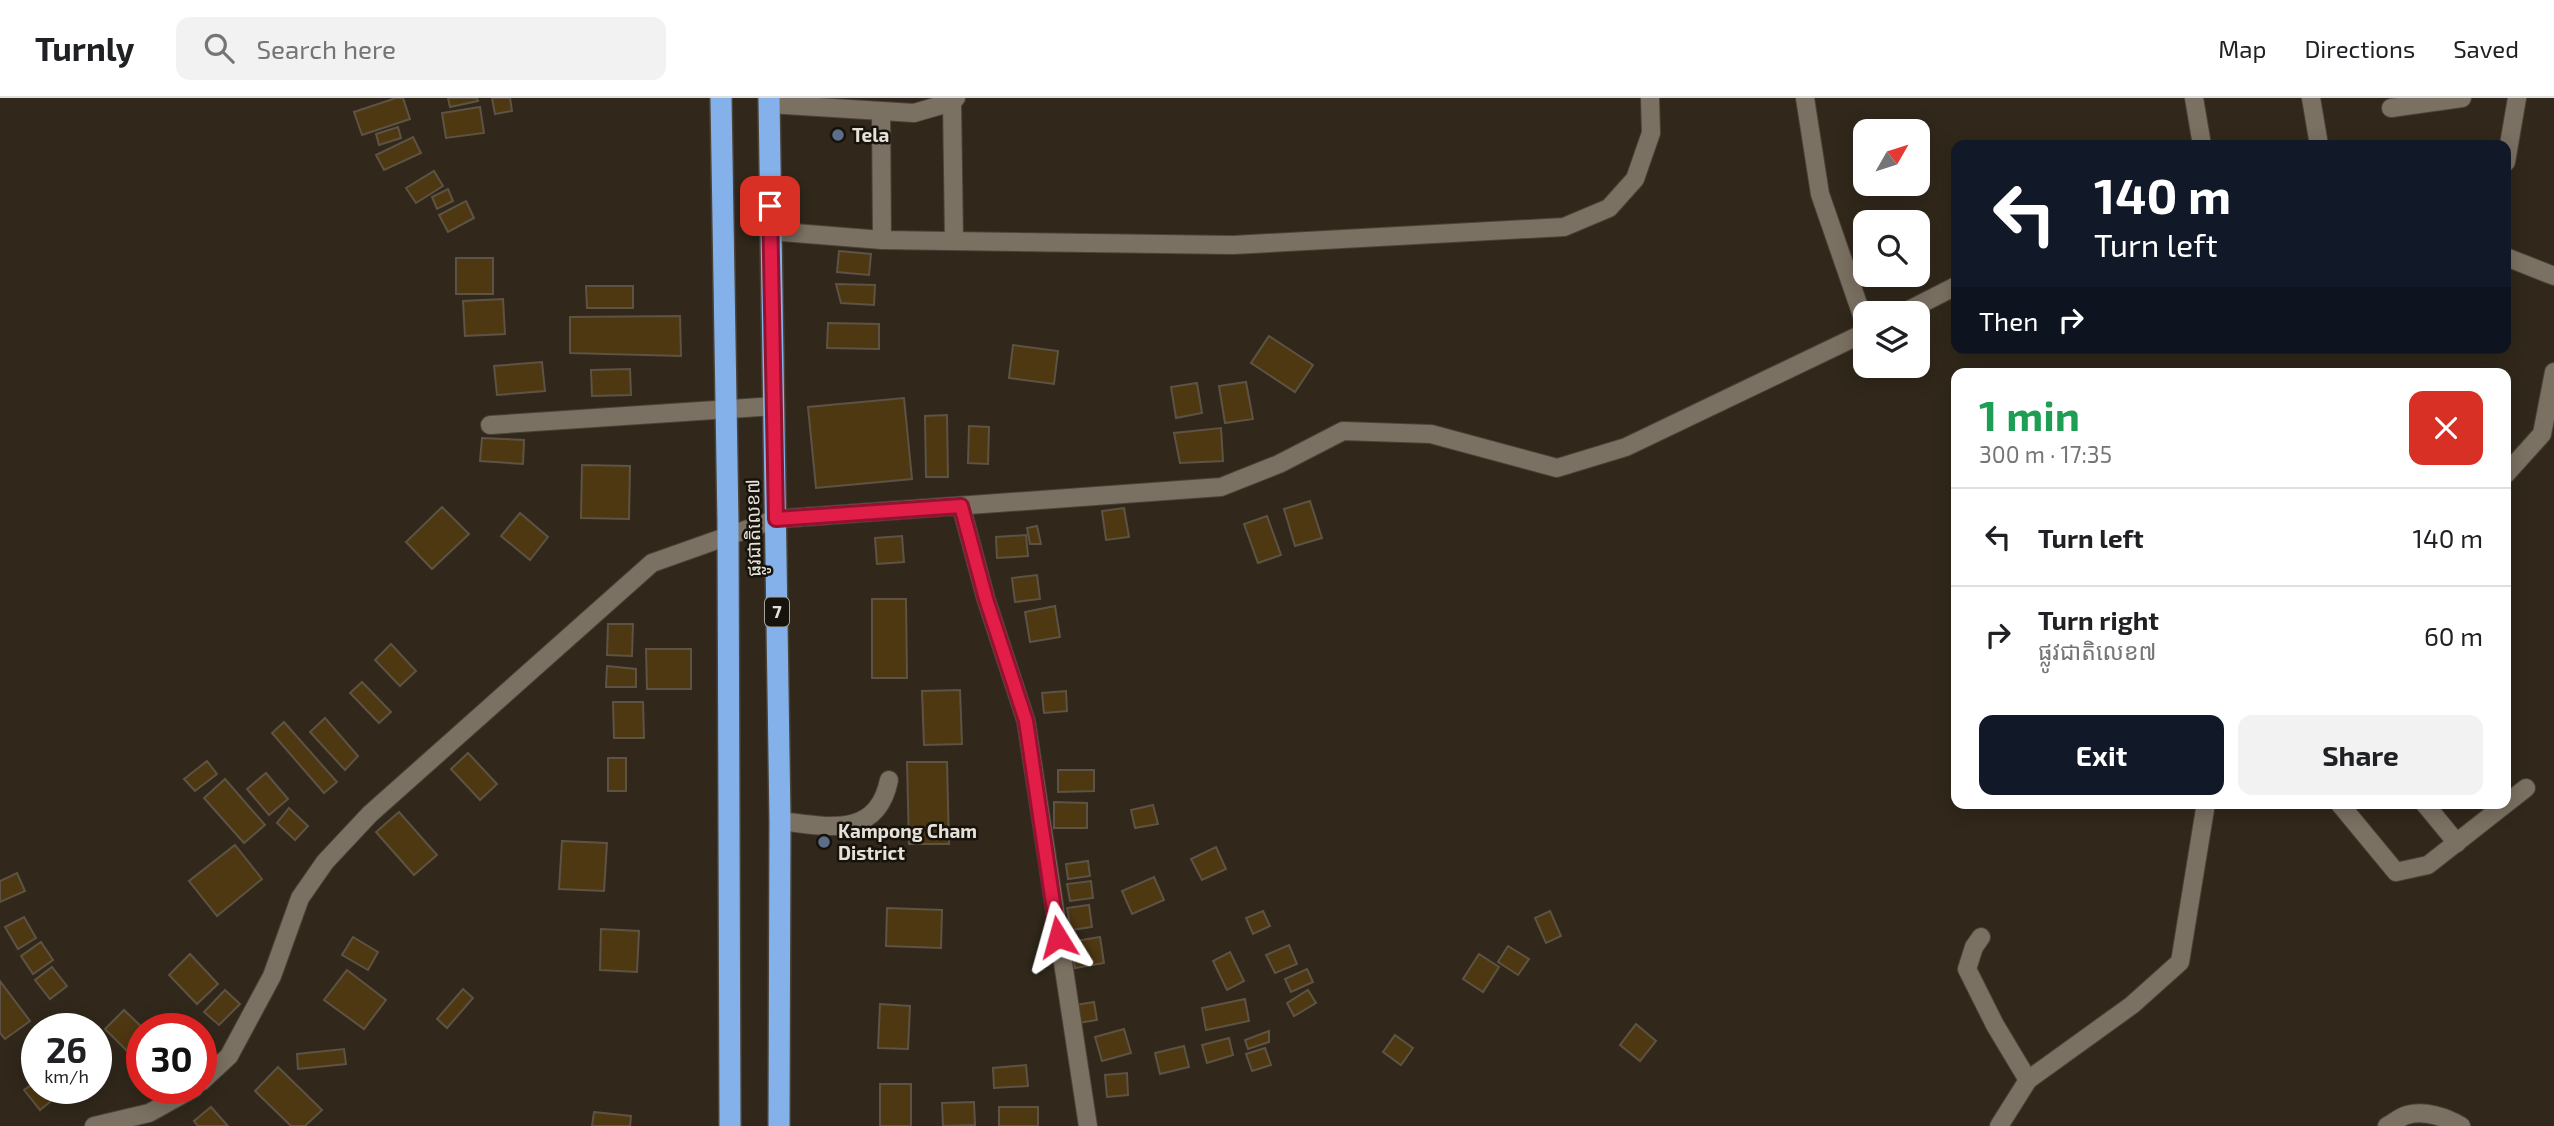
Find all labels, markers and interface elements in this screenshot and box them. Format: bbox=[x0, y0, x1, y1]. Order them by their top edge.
search box bbox=[176, 17, 666, 80]
text: Turnly bbox=[35, 28, 134, 68]
icon: search bbox=[200, 29, 238, 67]
text: Search here bbox=[256, 33, 396, 64]
text: Map bbox=[2218, 34, 2266, 63]
text: Directions bbox=[2304, 34, 2415, 63]
text: Saved bbox=[2453, 34, 2519, 63]
north arrow bbox=[1853, 119, 1930, 196]
map controls bbox=[1853, 119, 1930, 378]
place label: Tela bbox=[852, 123, 889, 146]
marker: Tela bbox=[830, 127, 846, 143]
text: 140 m bbox=[2094, 165, 2231, 224]
icon: left bbox=[1979, 168, 2070, 259]
pin bbox=[740, 176, 800, 236]
icon: arrive bbox=[751, 187, 789, 225]
button: search bbox=[1853, 210, 1930, 287]
text: Turn left bbox=[2094, 225, 2218, 263]
button: layers bbox=[1853, 301, 1930, 378]
icon: right bbox=[2052, 301, 2090, 339]
text: Then bbox=[1979, 305, 2038, 336]
text: 1 min bbox=[1979, 389, 2080, 439]
button: close bbox=[2409, 391, 2483, 465]
text: 300 m · 17:35 bbox=[1979, 440, 2112, 468]
street label: ផ្លូវជាតិលេខ៧ bbox=[740, 479, 771, 577]
icon: left bbox=[1979, 518, 2017, 556]
text: Turn left bbox=[2038, 522, 2144, 553]
text: 140 m bbox=[2412, 522, 2483, 553]
road number: 7 bbox=[765, 598, 789, 626]
text: Turn right bbox=[2038, 604, 2159, 635]
icon: right bbox=[1979, 616, 2017, 654]
text: 60 m bbox=[2424, 620, 2483, 651]
text: ផ្លូវជាតិលេខ៧ bbox=[2038, 637, 2156, 665]
button: Exit bbox=[1979, 715, 2224, 795]
button: Share bbox=[2238, 715, 2483, 795]
place label: Kampong Cham District bbox=[838, 819, 977, 864]
marker: Kampong Cham District bbox=[816, 834, 832, 850]
position arrow bbox=[1021, 900, 1095, 974]
speed limit sign: 30 bbox=[126, 1013, 217, 1104]
text: 26 bbox=[46, 1028, 87, 1070]
text: km/h bbox=[44, 1065, 89, 1087]

